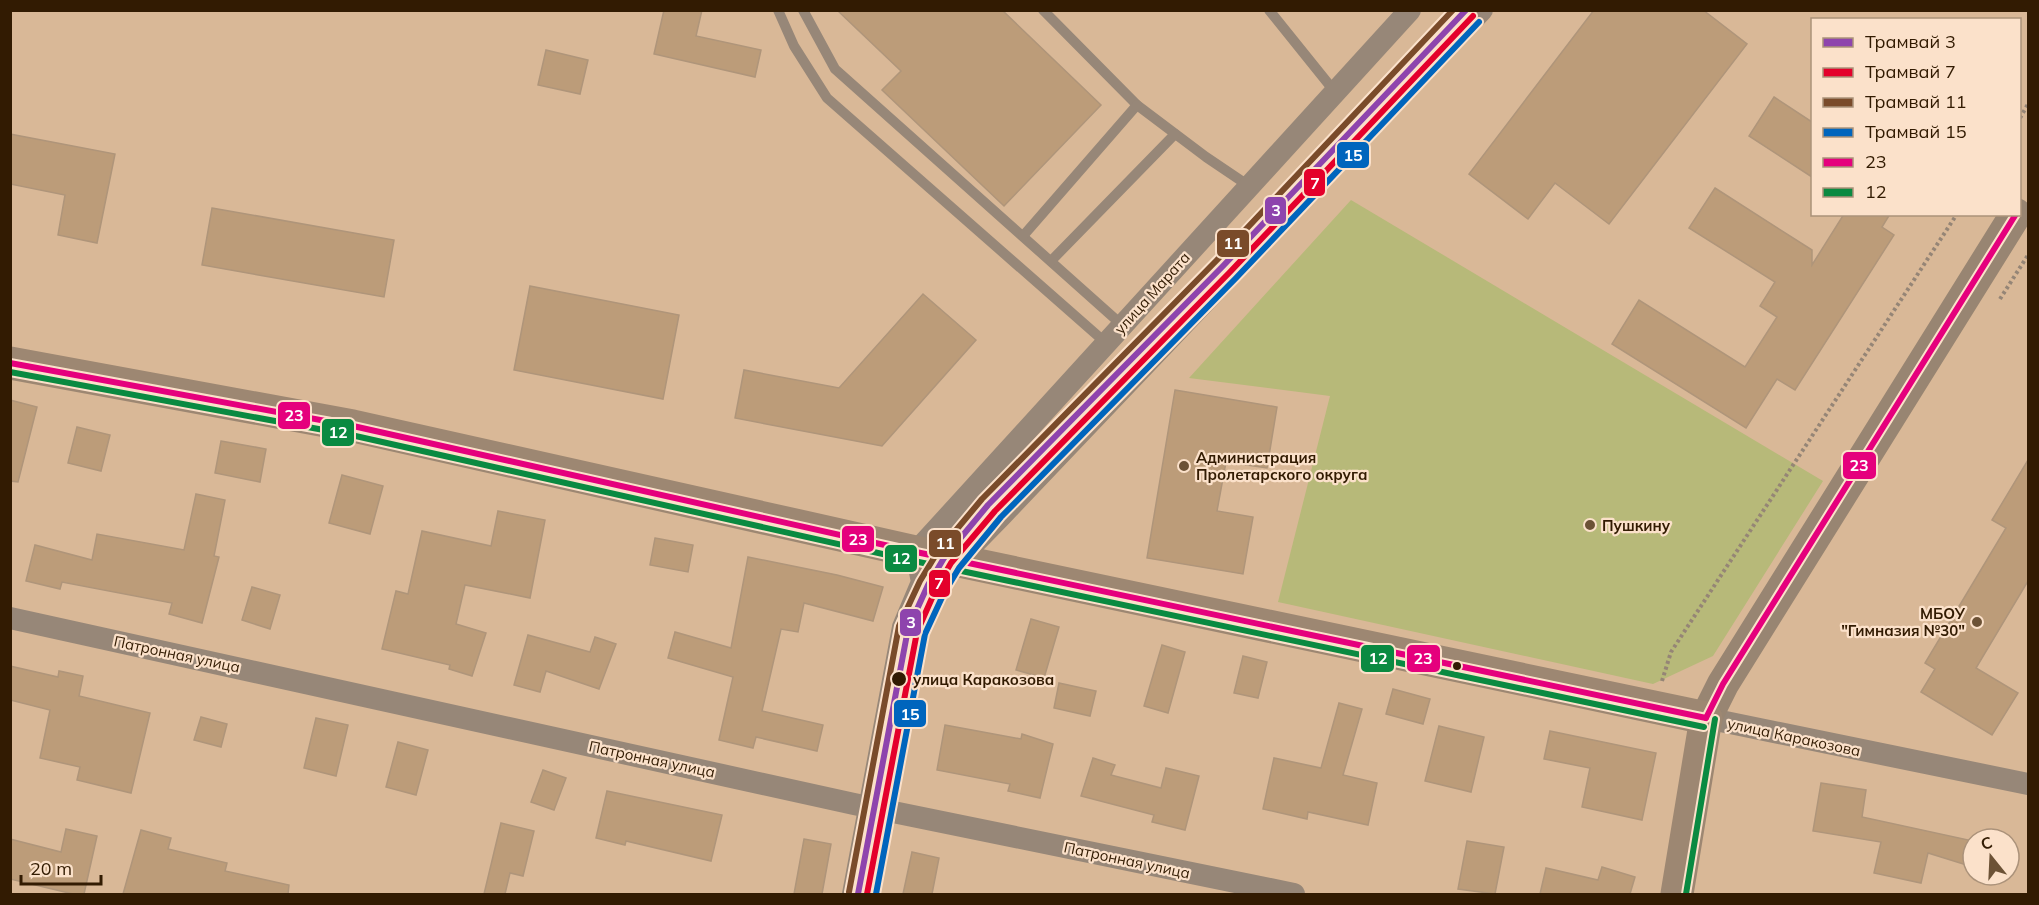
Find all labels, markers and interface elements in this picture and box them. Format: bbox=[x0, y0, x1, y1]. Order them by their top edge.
legend bbox=[1811, 18, 2021, 216]
text: Трамвай 3 bbox=[1865, 30, 1956, 53]
text: Трамвай 7 bbox=[1865, 60, 1956, 83]
text: Трамвай 11 bbox=[1865, 90, 1967, 113]
text: Трамвай 15 bbox=[1865, 120, 1967, 143]
line badge: 15 bbox=[1336, 141, 1370, 169]
text: 15 bbox=[1343, 145, 1363, 165]
text: 23 bbox=[1865, 150, 1887, 173]
line badge: 7 bbox=[1303, 168, 1326, 197]
text: 7 bbox=[1310, 173, 1320, 193]
text: 12 bbox=[1865, 180, 1887, 203]
line badge: 3 bbox=[1264, 196, 1287, 225]
text: 3 bbox=[1271, 200, 1281, 220]
line badge: 11 bbox=[1216, 229, 1250, 258]
text: 11 bbox=[1223, 233, 1243, 253]
street label: улица Марата bbox=[1110, 248, 1194, 338]
line badge: 23 bbox=[277, 401, 311, 430]
text: 23 bbox=[284, 405, 304, 425]
line badge: 12 bbox=[321, 418, 355, 447]
text: 12 bbox=[328, 422, 348, 442]
place label: Администрация Пролетарского округа bbox=[1196, 448, 1367, 484]
line badge: 23 bbox=[1842, 451, 1877, 480]
text: 23 bbox=[1849, 455, 1869, 475]
marker: Администрация Пролетарского округа bbox=[1177, 459, 1191, 473]
place label: Пушкину bbox=[1602, 516, 1671, 535]
marker: Пушкину bbox=[1583, 518, 1597, 532]
line badge: 23 bbox=[841, 525, 875, 553]
text: 23 bbox=[848, 529, 868, 549]
line badge: 11 bbox=[928, 529, 962, 558]
text: 11 bbox=[935, 533, 955, 553]
line badge: 12 bbox=[884, 544, 918, 573]
text: 12 bbox=[891, 548, 911, 568]
line badge: 7 bbox=[928, 569, 951, 598]
text: 7 bbox=[934, 573, 944, 593]
place label: МБОУ "Гимназия №30" bbox=[1841, 604, 1966, 640]
line badge: 3 bbox=[899, 608, 922, 637]
text: 3 bbox=[906, 612, 916, 632]
marker: МБОУ "Гимназия №30" bbox=[1970, 615, 1984, 629]
street label: Патронная улица bbox=[112, 631, 242, 677]
line badge: 12 bbox=[1360, 644, 1395, 673]
line badge: 23 bbox=[1406, 644, 1441, 673]
text: 12 bbox=[1368, 648, 1388, 668]
text: 23 bbox=[1413, 648, 1433, 668]
unlabelled marker bbox=[1451, 660, 1463, 672]
marker: улица Каракозова bbox=[890, 670, 908, 688]
place label: улица Каракозова bbox=[913, 670, 1054, 689]
line badge: 15 bbox=[893, 699, 927, 728]
text: 15 bbox=[900, 704, 920, 724]
street label: улица Каракозова bbox=[1726, 714, 1862, 760]
street label: Патронная улица bbox=[587, 736, 717, 782]
north arrow bbox=[1961, 827, 2021, 887]
text: С bbox=[1978, 832, 1995, 854]
street label: Патронная улица bbox=[1062, 837, 1192, 883]
scale bar bbox=[21, 848, 100, 886]
text: 20 m bbox=[30, 857, 72, 880]

